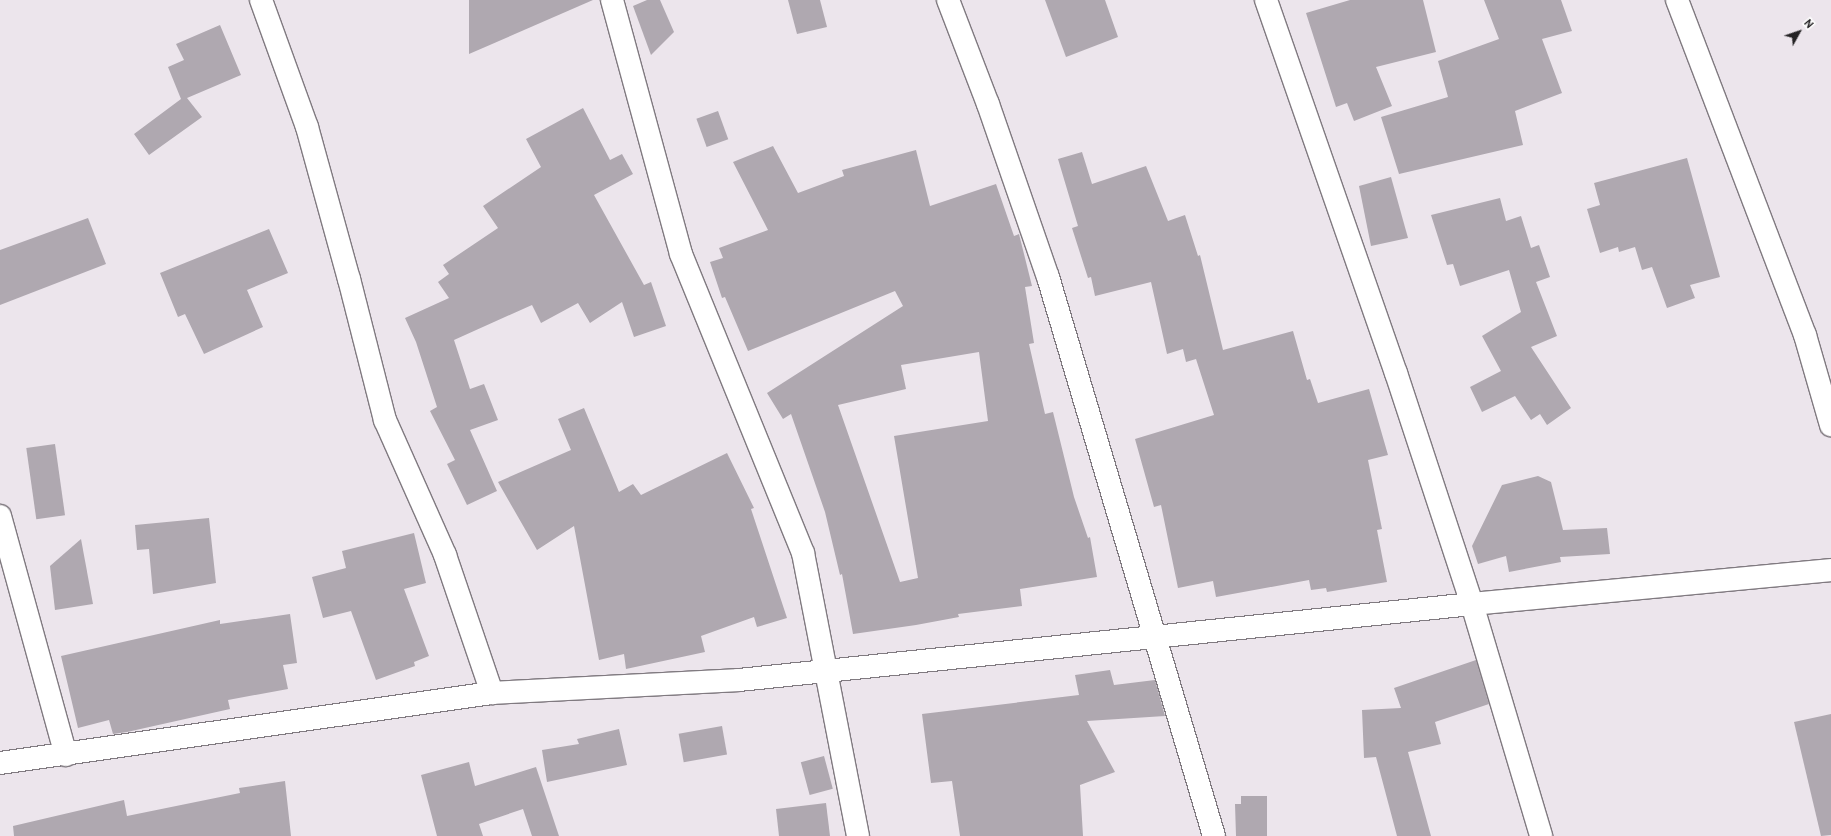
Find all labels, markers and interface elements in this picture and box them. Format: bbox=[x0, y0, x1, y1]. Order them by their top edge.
north arrow bbox=[1779, 12, 1819, 52]
text: N bbox=[1800, 17, 1816, 32]

